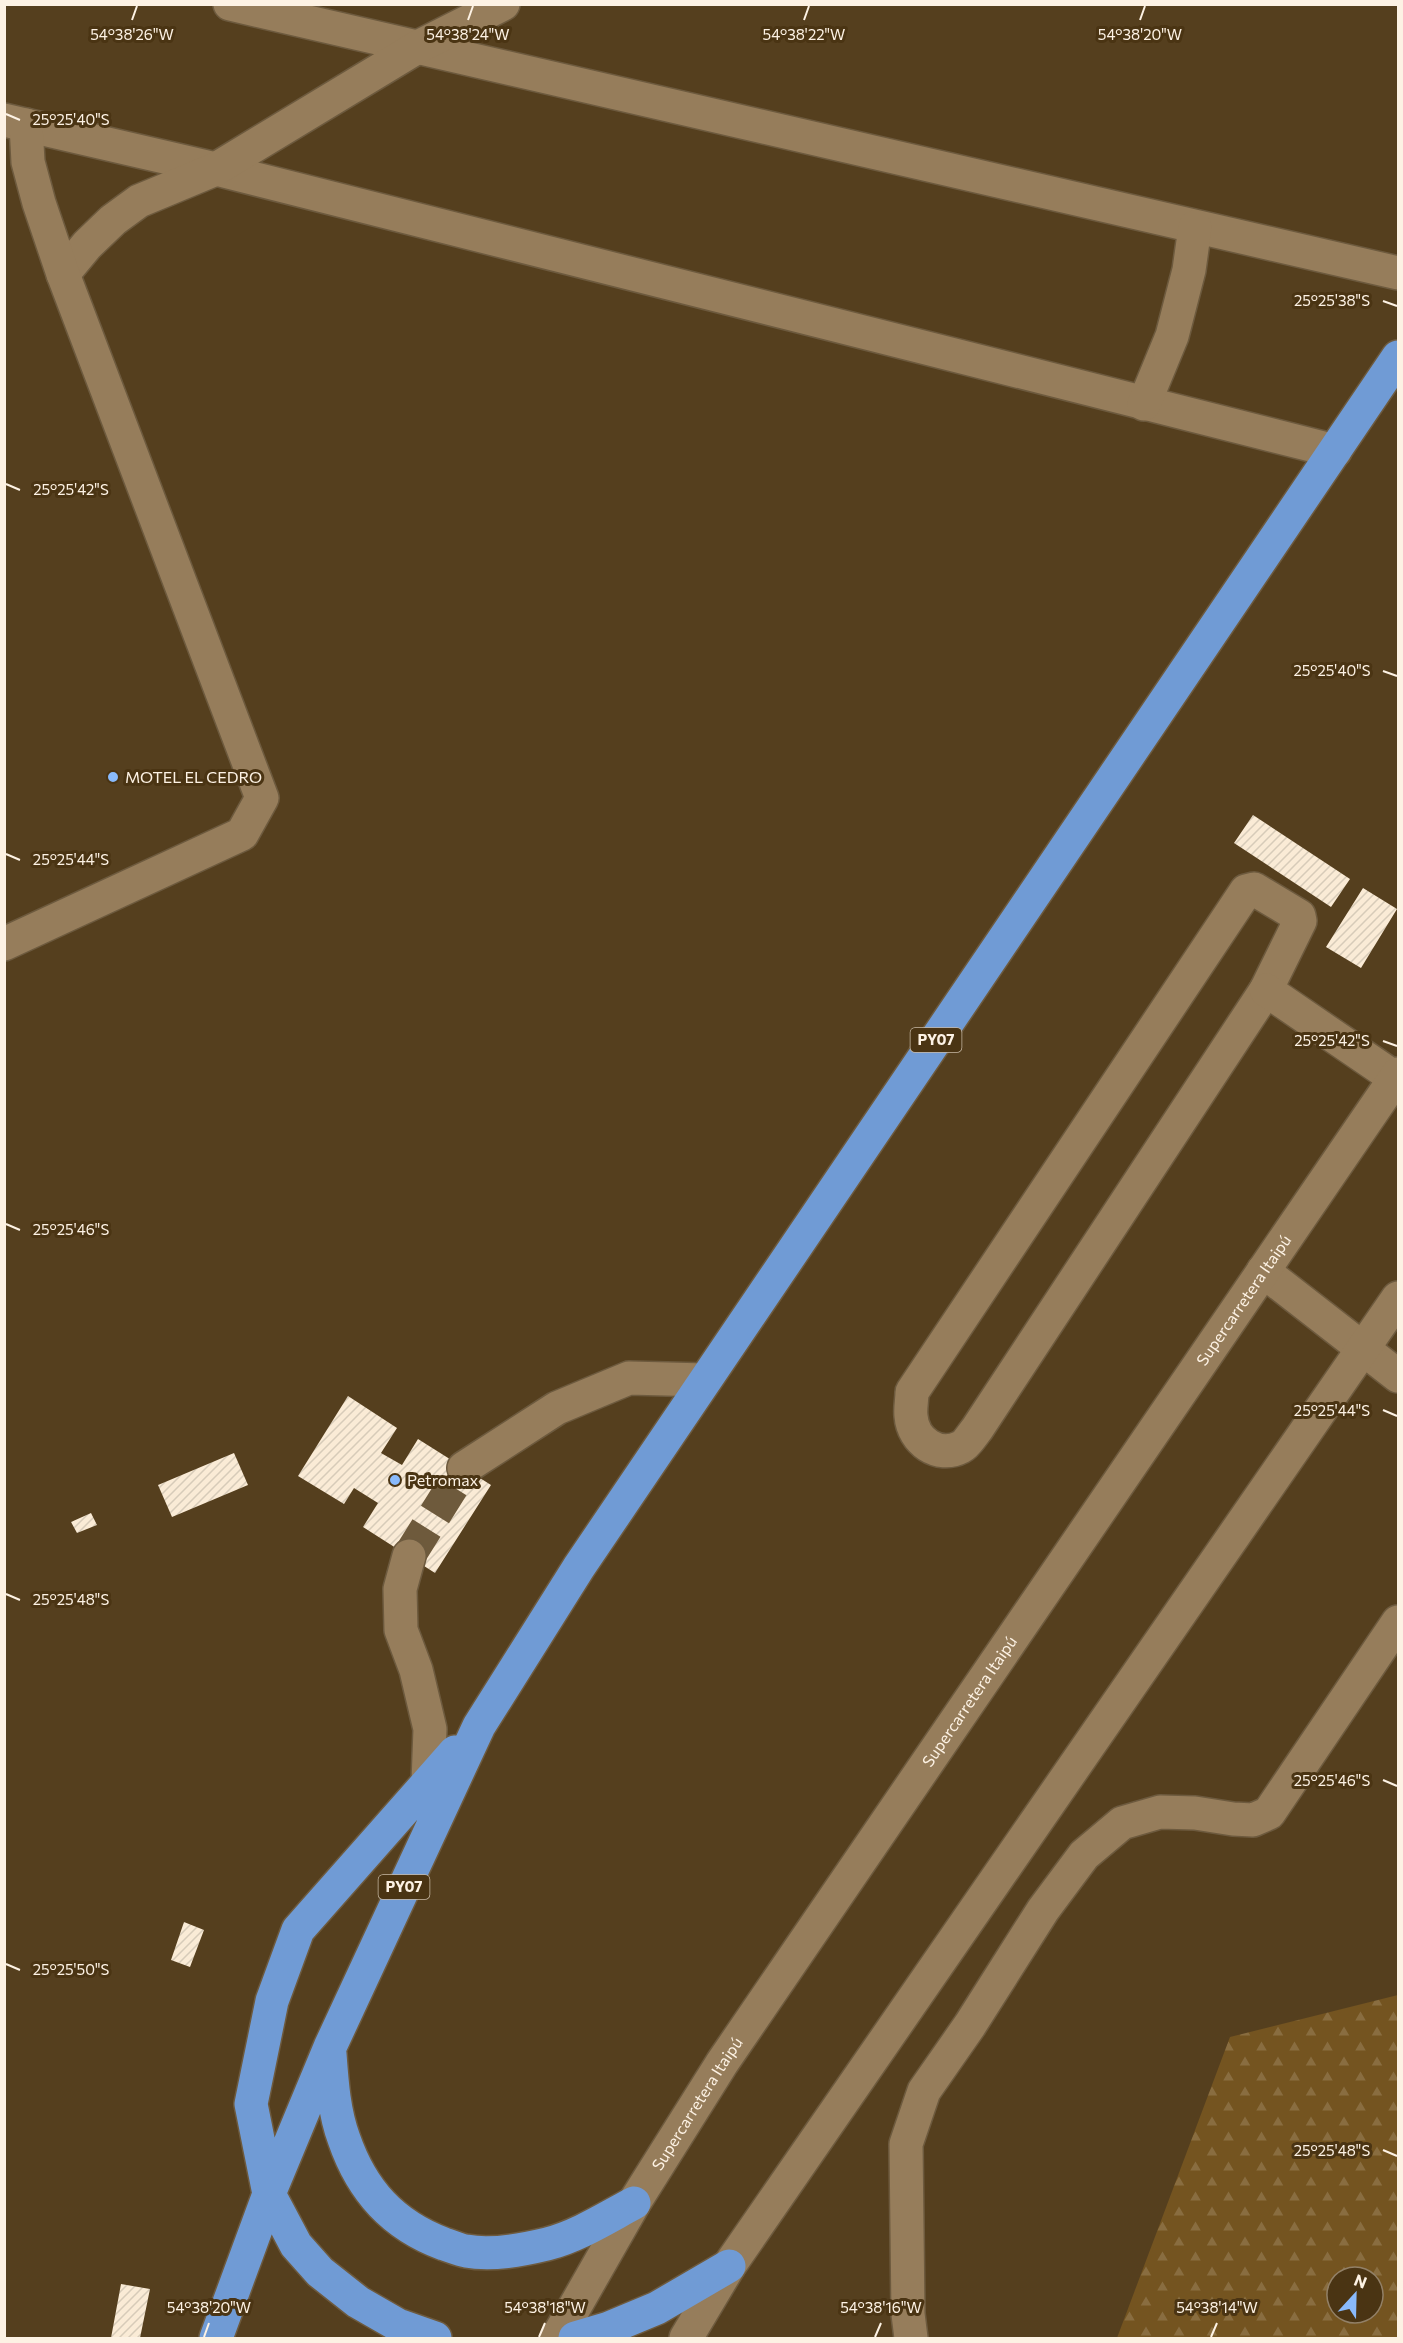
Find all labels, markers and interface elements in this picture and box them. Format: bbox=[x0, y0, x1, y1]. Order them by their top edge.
text: 54°38'26"W bbox=[90, 25, 174, 43]
text: 54°38'24"W bbox=[426, 25, 510, 43]
text: 54°38'22"W bbox=[763, 25, 845, 43]
text: 54°38'20"W bbox=[1098, 25, 1182, 43]
text: 25°25'40"S bbox=[32, 110, 110, 128]
text: 25°25'38"S bbox=[1294, 291, 1370, 309]
text: 25°25'42"S bbox=[33, 480, 109, 498]
text: 25°25'40"S bbox=[1293, 661, 1371, 679]
place label: MOTEL EL CEDRO bbox=[125, 767, 262, 786]
marker: MOTEL EL CEDRO bbox=[106, 770, 120, 784]
text: 25°25'44"S bbox=[33, 850, 109, 868]
road number: PY07 bbox=[910, 1028, 962, 1052]
text: 25°25'42"S bbox=[1294, 1031, 1370, 1049]
text: 25°25'46"S bbox=[33, 1220, 109, 1238]
street label: Supercarretera Itaipú bbox=[1192, 1231, 1294, 1369]
text: 25°25'44"S bbox=[1294, 1401, 1370, 1419]
place label: Petromax bbox=[407, 1470, 479, 1489]
marker: Petromax bbox=[388, 1473, 402, 1487]
text: 25°25'48"S bbox=[33, 1590, 109, 1608]
street label: Supercarretera Itaipú bbox=[918, 1632, 1020, 1770]
text: 25°25'46"S bbox=[1294, 1771, 1370, 1789]
road number: PY07 bbox=[378, 1875, 430, 1899]
text: 25°25'50"S bbox=[33, 1960, 110, 1978]
street label: Supercarretera Itaipú bbox=[647, 2033, 746, 2173]
text: 25°25'48"S bbox=[1294, 2141, 1370, 2159]
north arrow bbox=[1325, 2265, 1385, 2325]
text: N bbox=[1352, 2270, 1370, 2292]
text: 54°38'20"W bbox=[167, 2298, 251, 2316]
text: 54°38'18"W bbox=[504, 2298, 586, 2316]
text: 54°38'16"W bbox=[840, 2298, 922, 2316]
text: 54°38'14"W bbox=[1176, 2298, 1258, 2316]

